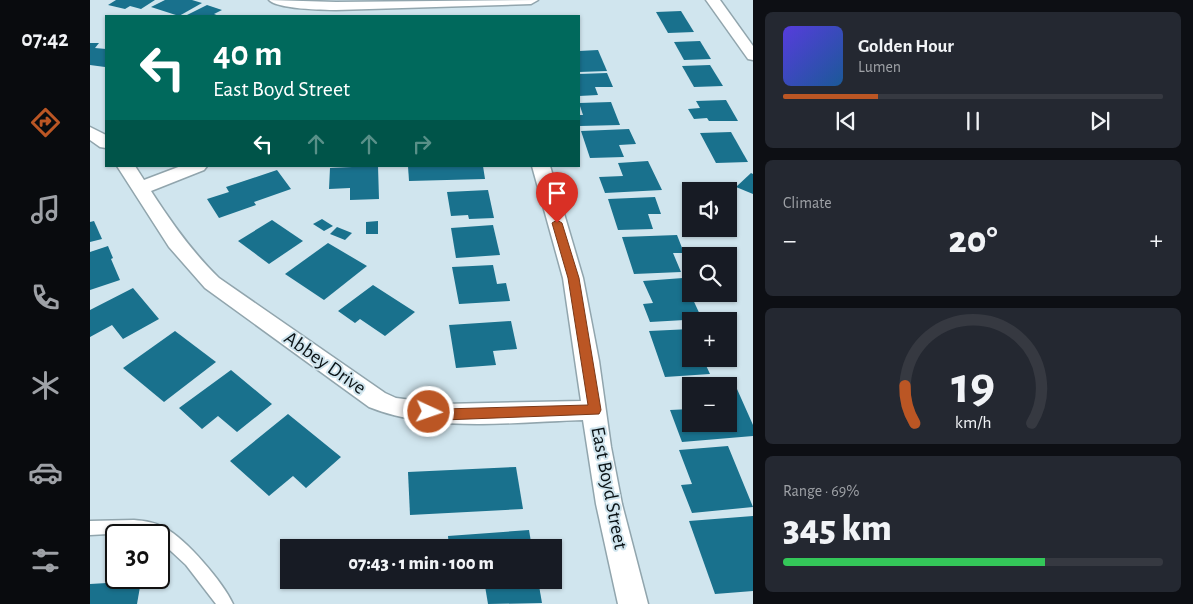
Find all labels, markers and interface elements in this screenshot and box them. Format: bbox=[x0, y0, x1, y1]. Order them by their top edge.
text: 07:42 bbox=[21, 28, 69, 50]
icon: left bbox=[130, 35, 195, 100]
text: 40 m bbox=[213, 37, 282, 72]
text: Golden Hour bbox=[858, 37, 954, 56]
text: Lumen bbox=[858, 59, 901, 75]
text: East Boyd Street bbox=[213, 78, 350, 100]
icon: directions bbox=[28, 105, 63, 140]
icon: previous bbox=[832, 107, 860, 135]
icon: pause bbox=[959, 107, 987, 135]
icon: next bbox=[1086, 107, 1114, 135]
icon: left bbox=[249, 130, 277, 158]
icon: ahead bbox=[302, 130, 330, 158]
icon: ahead bbox=[355, 130, 383, 158]
icon: right bbox=[408, 130, 436, 158]
pin bbox=[536, 172, 578, 223]
icon: arrive bbox=[543, 179, 571, 207]
map controls bbox=[682, 182, 737, 432]
button: sound bbox=[682, 182, 737, 237]
icon: music bbox=[28, 192, 63, 227]
text: Climate bbox=[783, 195, 832, 211]
text: 20° bbox=[949, 222, 997, 260]
text: − bbox=[783, 227, 796, 255]
text: + bbox=[1150, 227, 1163, 255]
button: search bbox=[682, 247, 737, 302]
icon: phone bbox=[28, 280, 63, 315]
button: + bbox=[682, 312, 737, 367]
street label: Abbey Drive bbox=[280, 328, 370, 398]
text: 19 bbox=[951, 360, 995, 412]
icon: climate bbox=[28, 368, 63, 403]
button: − bbox=[682, 377, 737, 432]
position arrow bbox=[402, 385, 454, 437]
text: km/h bbox=[955, 414, 991, 432]
street label: East Boyd Street bbox=[587, 425, 631, 552]
icon: car bbox=[28, 455, 63, 490]
text: Range · 69% bbox=[783, 483, 859, 499]
text: 345 km bbox=[783, 510, 892, 548]
speed limit sign: 30 bbox=[105, 524, 170, 589]
icon: filters bbox=[28, 543, 63, 578]
text: 07:43 · 1 min · 100 m bbox=[348, 554, 494, 573]

